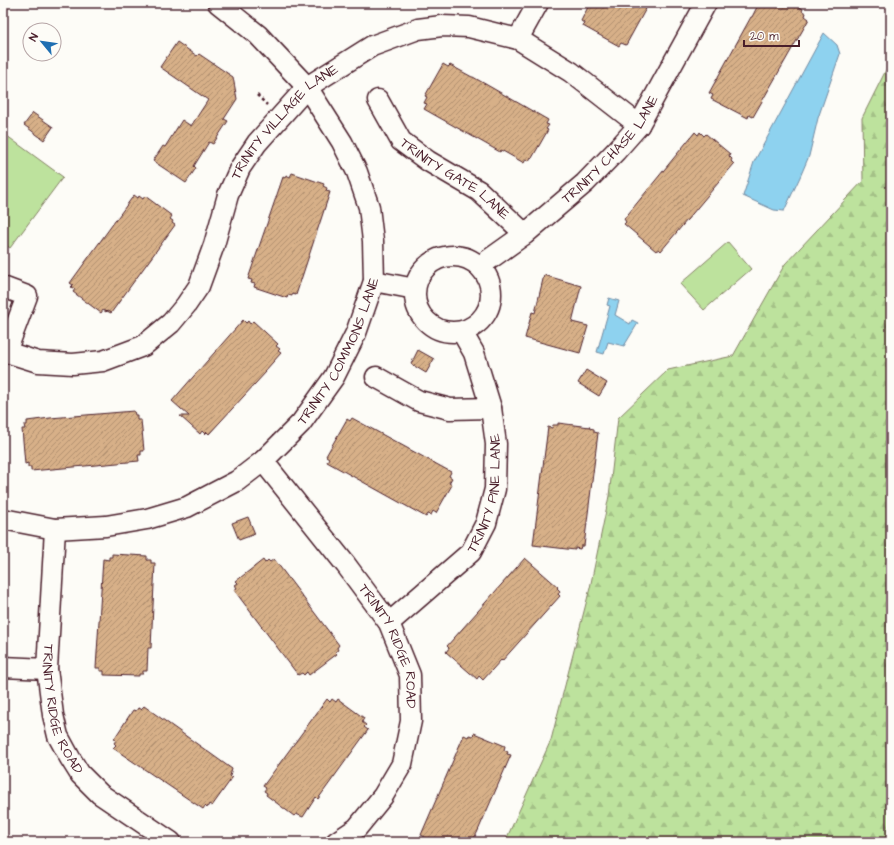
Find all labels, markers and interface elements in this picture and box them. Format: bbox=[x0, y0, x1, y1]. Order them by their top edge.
north arrow bbox=[22, 22, 62, 62]
scale bar bbox=[744, 22, 799, 48]
text: 20 m bbox=[750, 28, 779, 45]
text: N bbox=[25, 31, 42, 44]
street label: TRINITY VILLAGE LANE bbox=[226, 59, 343, 183]
street label: TRINITY CHASE LANE bbox=[557, 91, 664, 209]
street label: TRINITY GATE LANE bbox=[396, 133, 514, 225]
street label: TRINITY COMMONS LANE bbox=[293, 274, 385, 429]
street label: TRINITY PINE LANE bbox=[462, 432, 506, 557]
street label: TRINITY RIDGE ROAD bbox=[353, 580, 421, 709]
street label: TRINITY RIDGE ROAD bbox=[37, 643, 88, 778]

